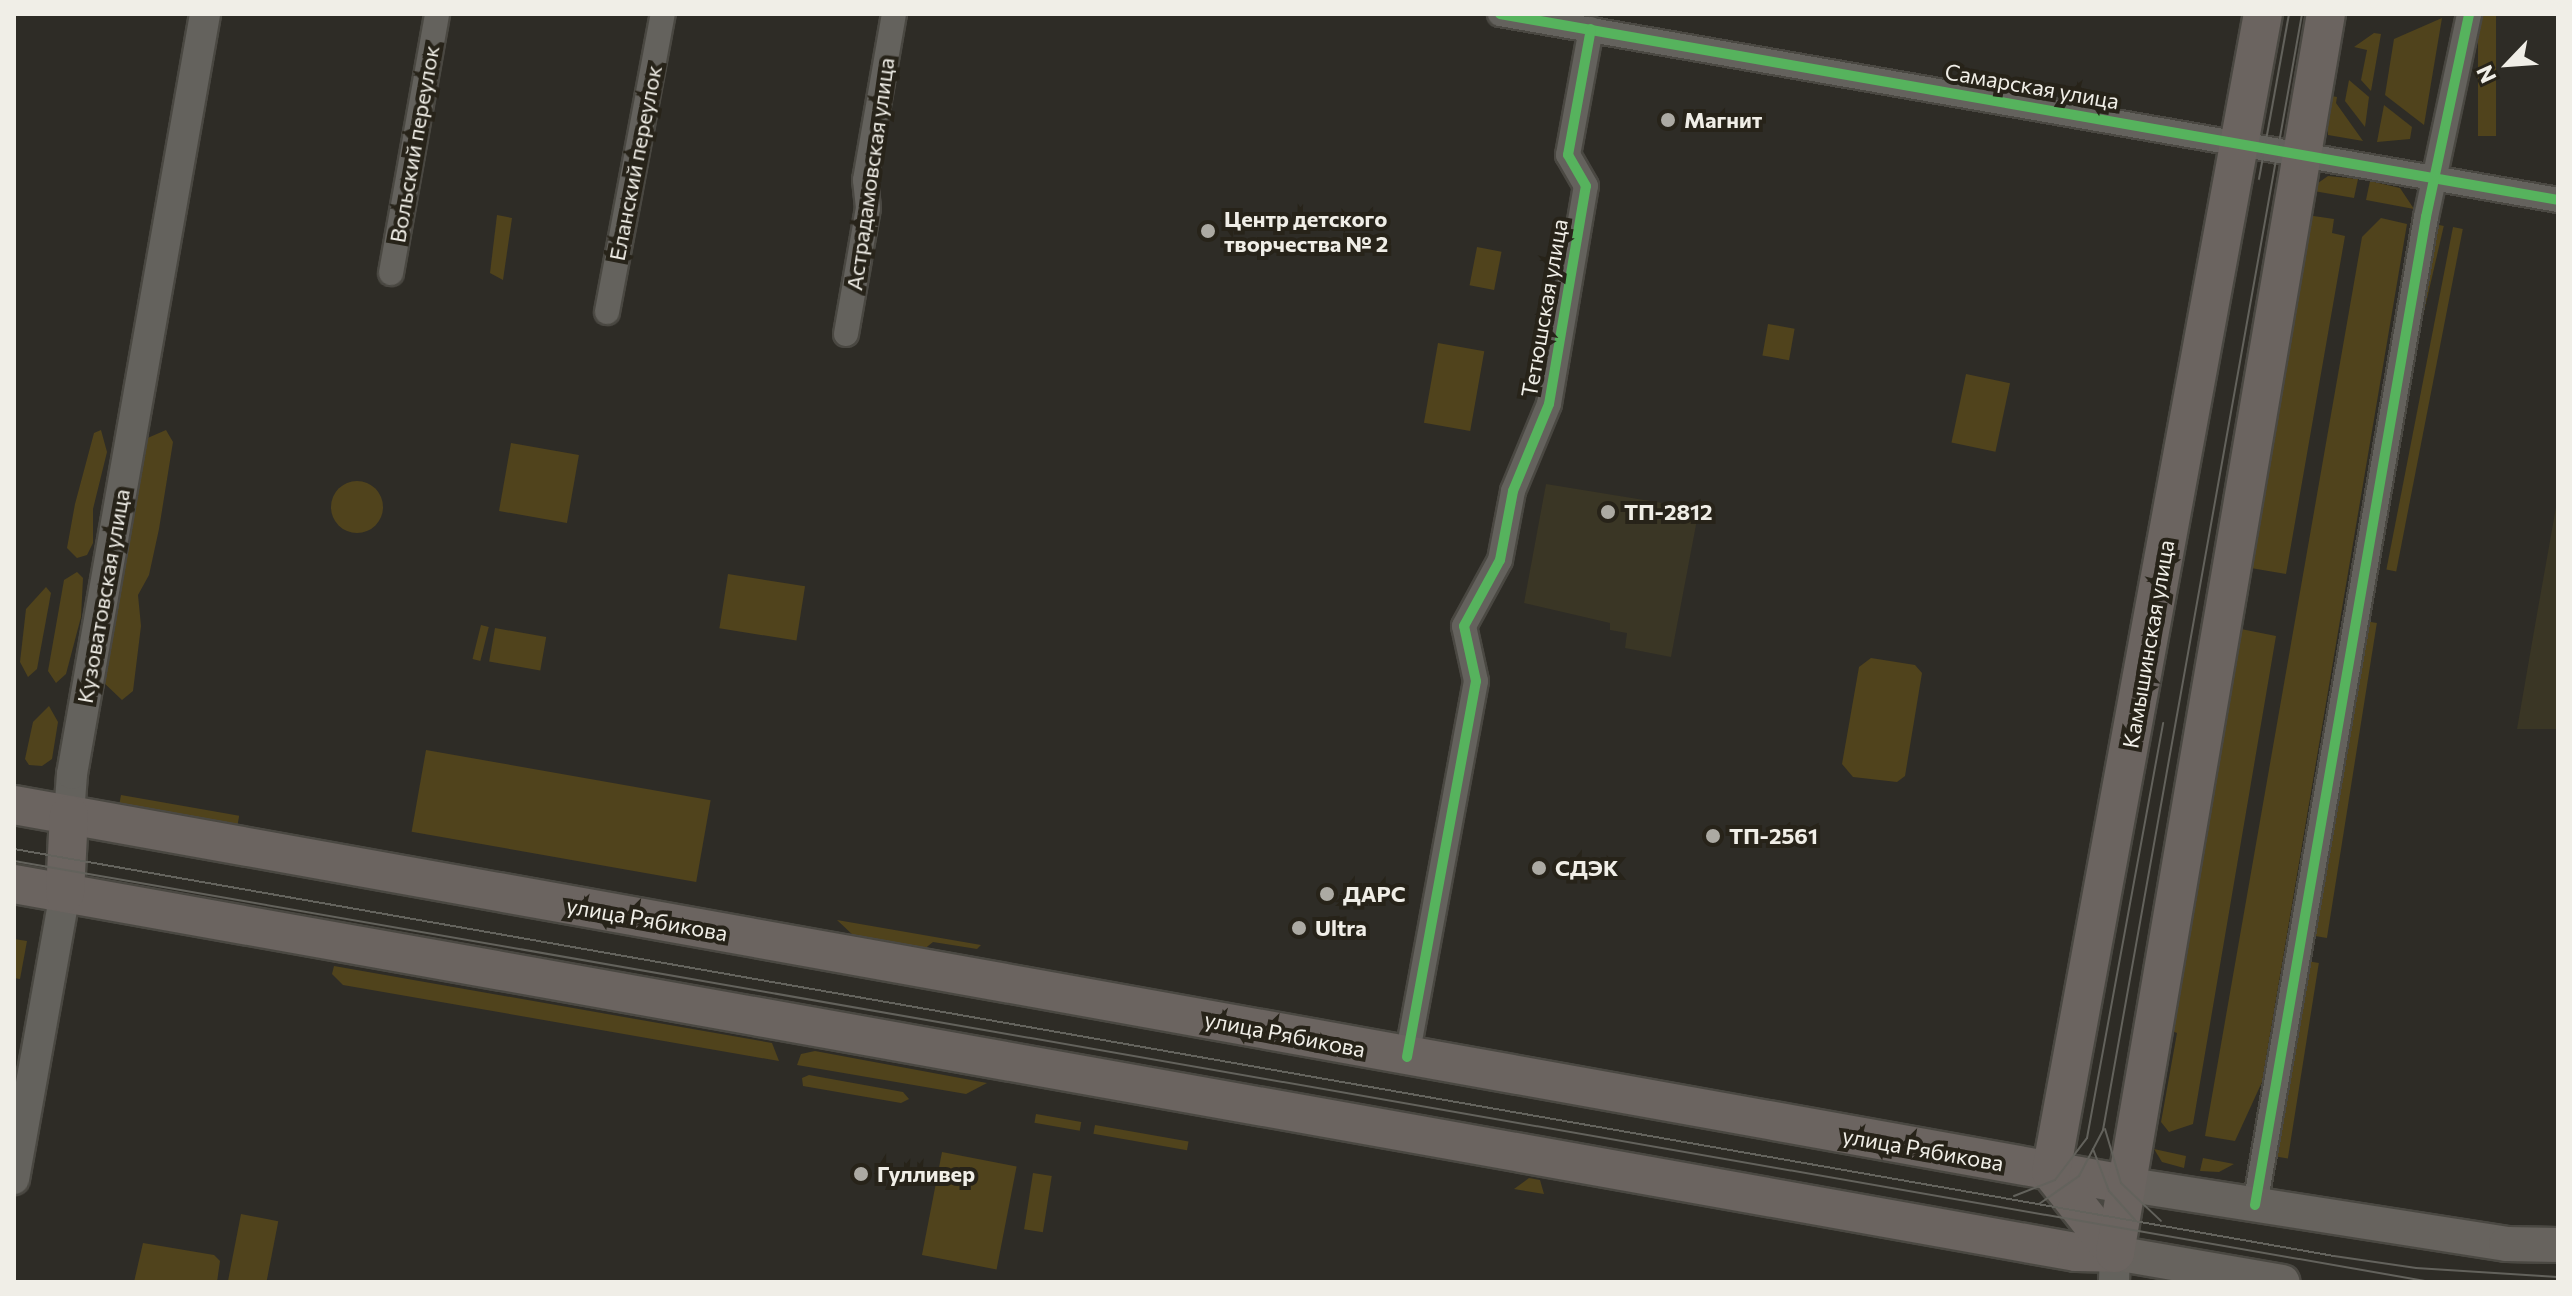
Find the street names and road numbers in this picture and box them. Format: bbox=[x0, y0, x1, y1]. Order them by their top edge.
street label: Вольский переулок bbox=[384, 43, 444, 245]
street label: Астрадамовская улица bbox=[841, 56, 899, 292]
street label: Самарская улица bbox=[1943, 58, 2121, 114]
street label: Еланский переулок bbox=[603, 63, 667, 263]
street label: Тетюшская улица bbox=[1515, 217, 1573, 399]
street label: Кузоватовская улица bbox=[71, 487, 135, 705]
street label: Камышинская улица bbox=[2117, 538, 2179, 750]
street label: улица Рябикова bbox=[564, 892, 730, 946]
street label: улица Рябикова bbox=[1202, 1005, 1368, 1063]
street label: улица Рябикова bbox=[1840, 1122, 2006, 1176]

